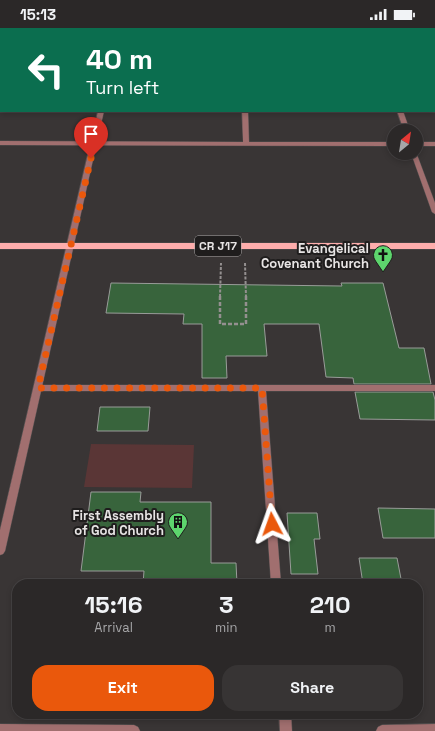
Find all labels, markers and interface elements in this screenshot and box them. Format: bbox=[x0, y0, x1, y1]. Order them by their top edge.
text: 15:13 bbox=[20, 5, 56, 24]
text: 40 m bbox=[86, 41, 153, 77]
icon: left bbox=[20, 44, 72, 96]
text: Turn left bbox=[86, 76, 159, 99]
pin bbox=[74, 117, 108, 158]
icon: arrive bbox=[80, 123, 102, 145]
north arrow bbox=[387, 124, 423, 160]
map controls bbox=[387, 124, 423, 160]
road number: CR J17 bbox=[195, 236, 241, 256]
place label: Evangelical Covenant Church bbox=[261, 240, 369, 272]
church icon: Evangelical Covenant Church bbox=[372, 244, 394, 272]
position arrow bbox=[251, 503, 293, 545]
place label: First Assembly of God Church bbox=[73, 507, 164, 539]
building icon: First Assembly of God Church bbox=[167, 511, 189, 539]
text: 15:16 bbox=[84, 589, 143, 620]
text: 3 bbox=[219, 589, 234, 620]
text: 210 bbox=[310, 589, 351, 620]
text: Arrival bbox=[94, 619, 133, 636]
text: min bbox=[215, 619, 237, 636]
text: m bbox=[325, 619, 336, 636]
button: Exit bbox=[32, 665, 214, 711]
button: Share bbox=[222, 665, 403, 711]

